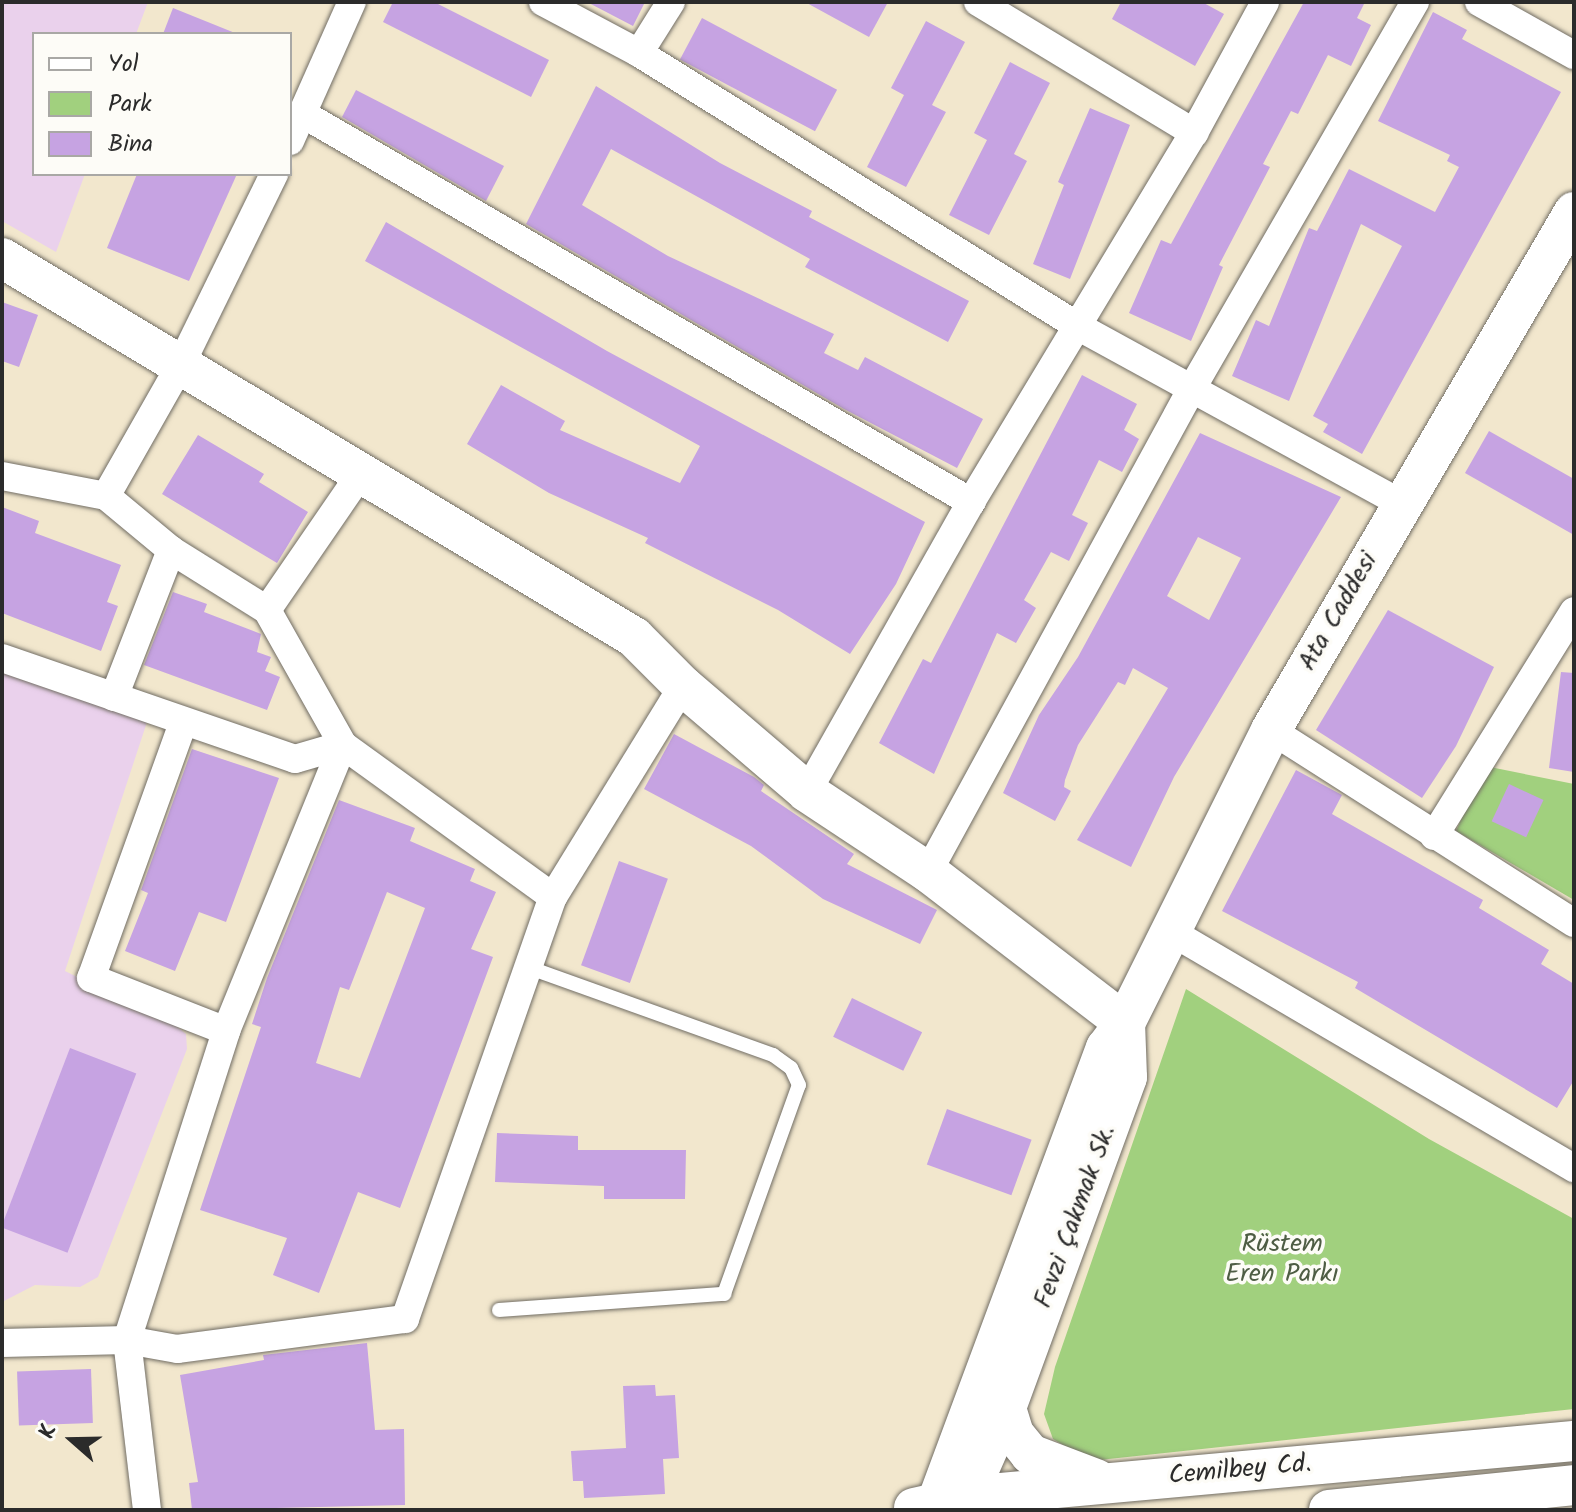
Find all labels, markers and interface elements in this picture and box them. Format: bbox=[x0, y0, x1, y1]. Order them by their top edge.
legend bbox=[32, 32, 292, 176]
text: Yol bbox=[108, 45, 139, 84]
text: Park bbox=[108, 85, 152, 124]
text: Bina bbox=[108, 125, 153, 164]
street label: Ata Caddesi bbox=[1293, 547, 1385, 677]
street label: Fevzi Çakmak Sk. bbox=[1028, 1121, 1124, 1313]
park label: Rüstem Eren Parkı bbox=[1225, 1229, 1339, 1290]
north arrow bbox=[32, 1400, 112, 1480]
text: K bbox=[30, 1419, 68, 1444]
street label: Cemilbey Cd. bbox=[1167, 1449, 1313, 1493]

